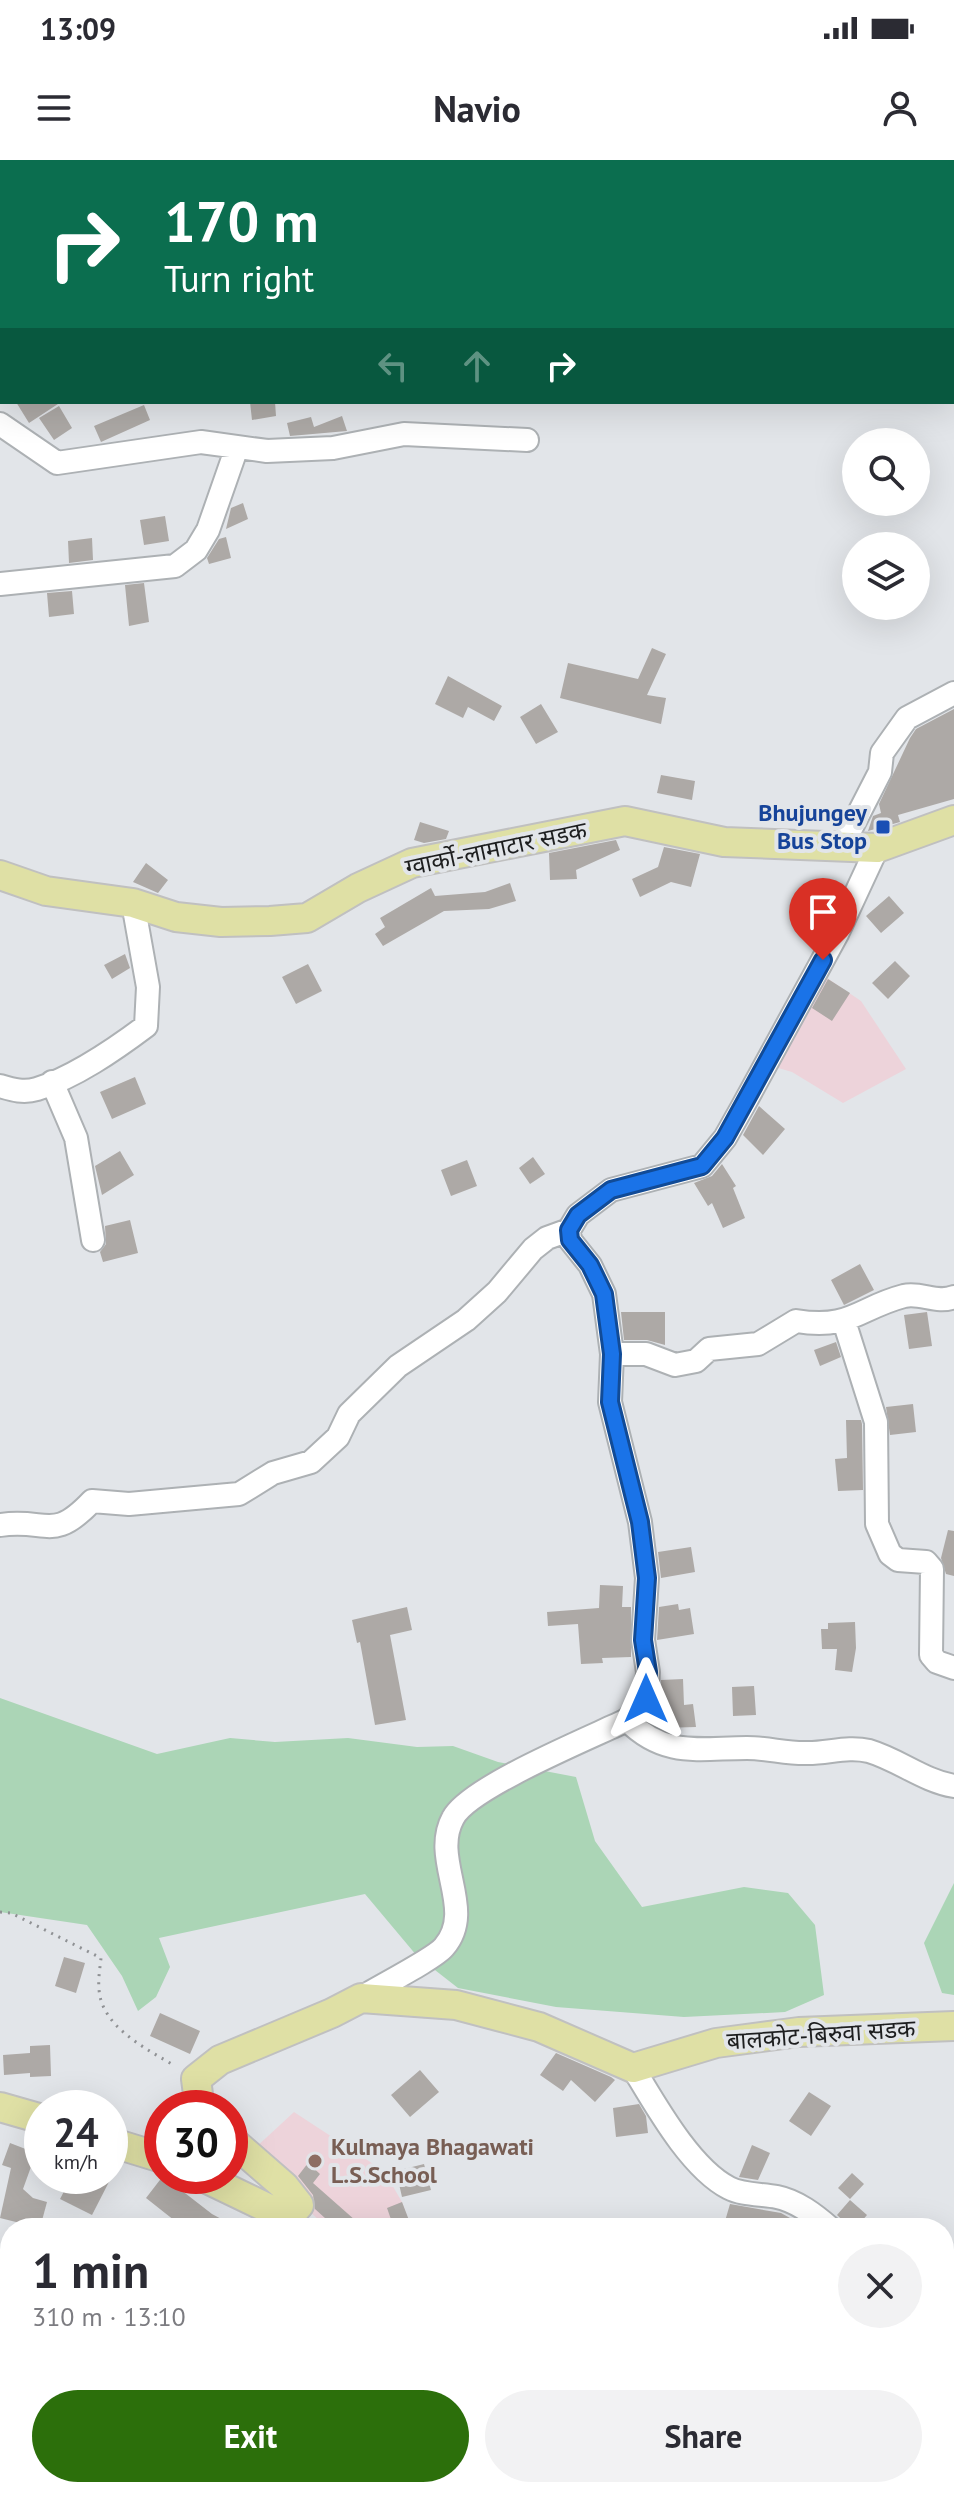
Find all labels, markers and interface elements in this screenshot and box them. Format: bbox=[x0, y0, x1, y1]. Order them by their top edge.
text: 13:09 bbox=[40, 9, 116, 48]
text: Navio bbox=[433, 85, 521, 132]
icon: menu bbox=[32, 86, 76, 130]
icon: person bbox=[878, 86, 922, 130]
text: 170 m bbox=[164, 185, 319, 257]
icon: right bbox=[32, 192, 136, 296]
text: Turn right bbox=[164, 255, 314, 302]
icon: left bbox=[371, 344, 415, 388]
icon: ahead bbox=[455, 344, 499, 388]
icon: right bbox=[539, 344, 583, 388]
map controls bbox=[842, 428, 930, 620]
button: search bbox=[842, 428, 930, 516]
button: layers bbox=[842, 532, 930, 620]
place label: Bhujungey Bus Stop bbox=[758, 797, 868, 856]
street label: ग्वार्को-लामाटार सडक bbox=[402, 814, 590, 883]
marker: Bhujungey Bus Stop bbox=[874, 818, 892, 836]
pin bbox=[789, 878, 857, 960]
icon: arrive bbox=[801, 890, 845, 934]
position arrow bbox=[604, 1657, 688, 1741]
street label: बालकोट-बिरुवा सडक bbox=[725, 2012, 917, 2057]
speed limit sign: 30 bbox=[144, 2090, 248, 2194]
text: 24 bbox=[53, 2106, 99, 2158]
place label: Kulmaya Bhagawati L.S.School bbox=[331, 2131, 534, 2190]
text: km/h bbox=[54, 2149, 98, 2175]
marker: Kulmaya Bhagawati L.S.School bbox=[306, 2152, 324, 2170]
text: 1 min bbox=[32, 2239, 149, 2301]
button: close bbox=[838, 2244, 922, 2328]
text: 310 m · 13:10 bbox=[32, 2300, 186, 2333]
button: Exit bbox=[32, 2390, 469, 2482]
button: Share bbox=[485, 2390, 922, 2482]

